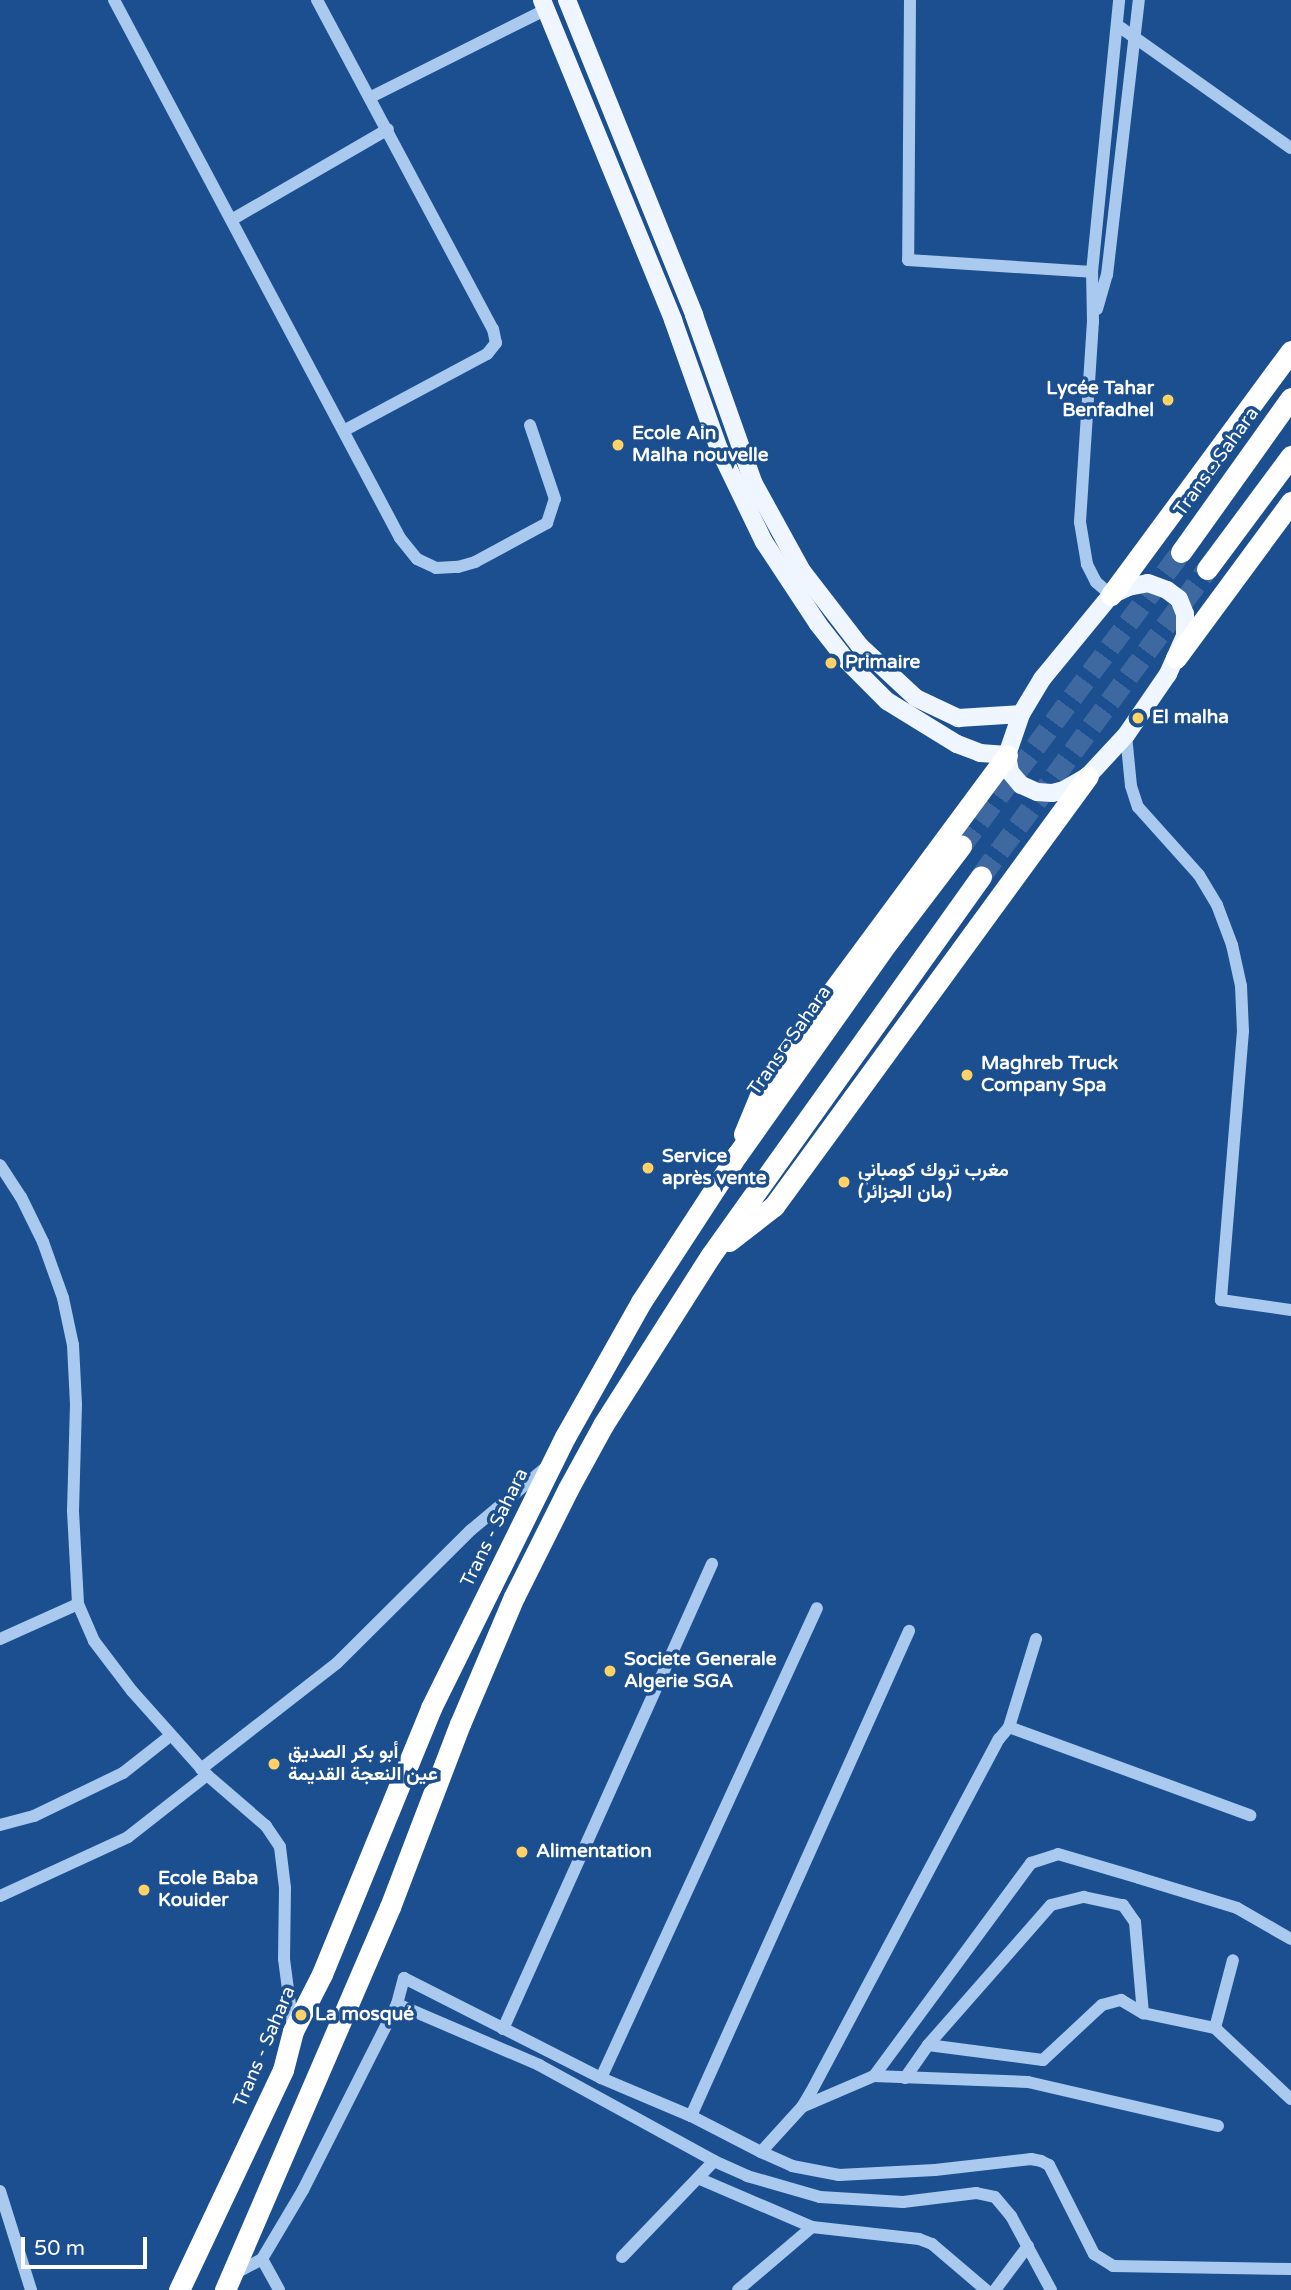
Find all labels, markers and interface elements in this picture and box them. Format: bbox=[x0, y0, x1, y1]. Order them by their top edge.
place label: Lycée Tahar Benfadhel bbox=[1046, 378, 1154, 422]
marker: Lycée Tahar Benfadhel bbox=[1160, 392, 1176, 408]
street label: Trans - Sahara bbox=[1170, 403, 1264, 521]
place label: Ecole Ain Malha nouvelle bbox=[632, 423, 769, 467]
marker: Ecole Ain Malha nouvelle bbox=[610, 437, 626, 453]
place label: Primaire bbox=[845, 652, 920, 674]
marker: Primaire bbox=[823, 655, 839, 671]
place label: El malha bbox=[1152, 707, 1229, 729]
marker: El malha bbox=[1130, 710, 1146, 726]
street label: Trans - Sahara bbox=[744, 982, 836, 1100]
place label: Maghreb Truck Company Spa bbox=[981, 1053, 1118, 1097]
marker: Maghreb Truck Company Spa bbox=[959, 1067, 975, 1083]
place label: Service après vente bbox=[662, 1146, 766, 1190]
marker: Service après vente bbox=[640, 1160, 656, 1176]
place label: مغرب تروك كومباني (مان الجزائر) bbox=[858, 1160, 1009, 1204]
marker: مغرب تروك كومباني (مان الجزائر) bbox=[836, 1174, 852, 1190]
street label: Trans - Sahara bbox=[456, 1465, 534, 1591]
place label: Societe Generale Algerie SGA bbox=[624, 1649, 777, 1693]
marker: Societe Generale Algerie SGA bbox=[602, 1663, 618, 1679]
place label: أبو بكر الصديق عين النعجة القديمة bbox=[288, 1742, 438, 1786]
marker: أبو بكر الصديق عين النعجة القديمة bbox=[266, 1756, 282, 1772]
place label: Alimentation bbox=[536, 1841, 652, 1863]
marker: Alimentation bbox=[514, 1844, 530, 1860]
place label: Ecole Baba Kouider bbox=[158, 1868, 258, 1912]
marker: Ecole Baba Kouider bbox=[136, 1882, 152, 1898]
street label: Trans - Sahara bbox=[229, 1983, 301, 2111]
place label: La mosqué bbox=[315, 2004, 414, 2026]
marker: La mosqué bbox=[293, 2007, 309, 2023]
scale bar bbox=[24, 2224, 150, 2268]
text: 50 m bbox=[34, 2236, 85, 2261]

